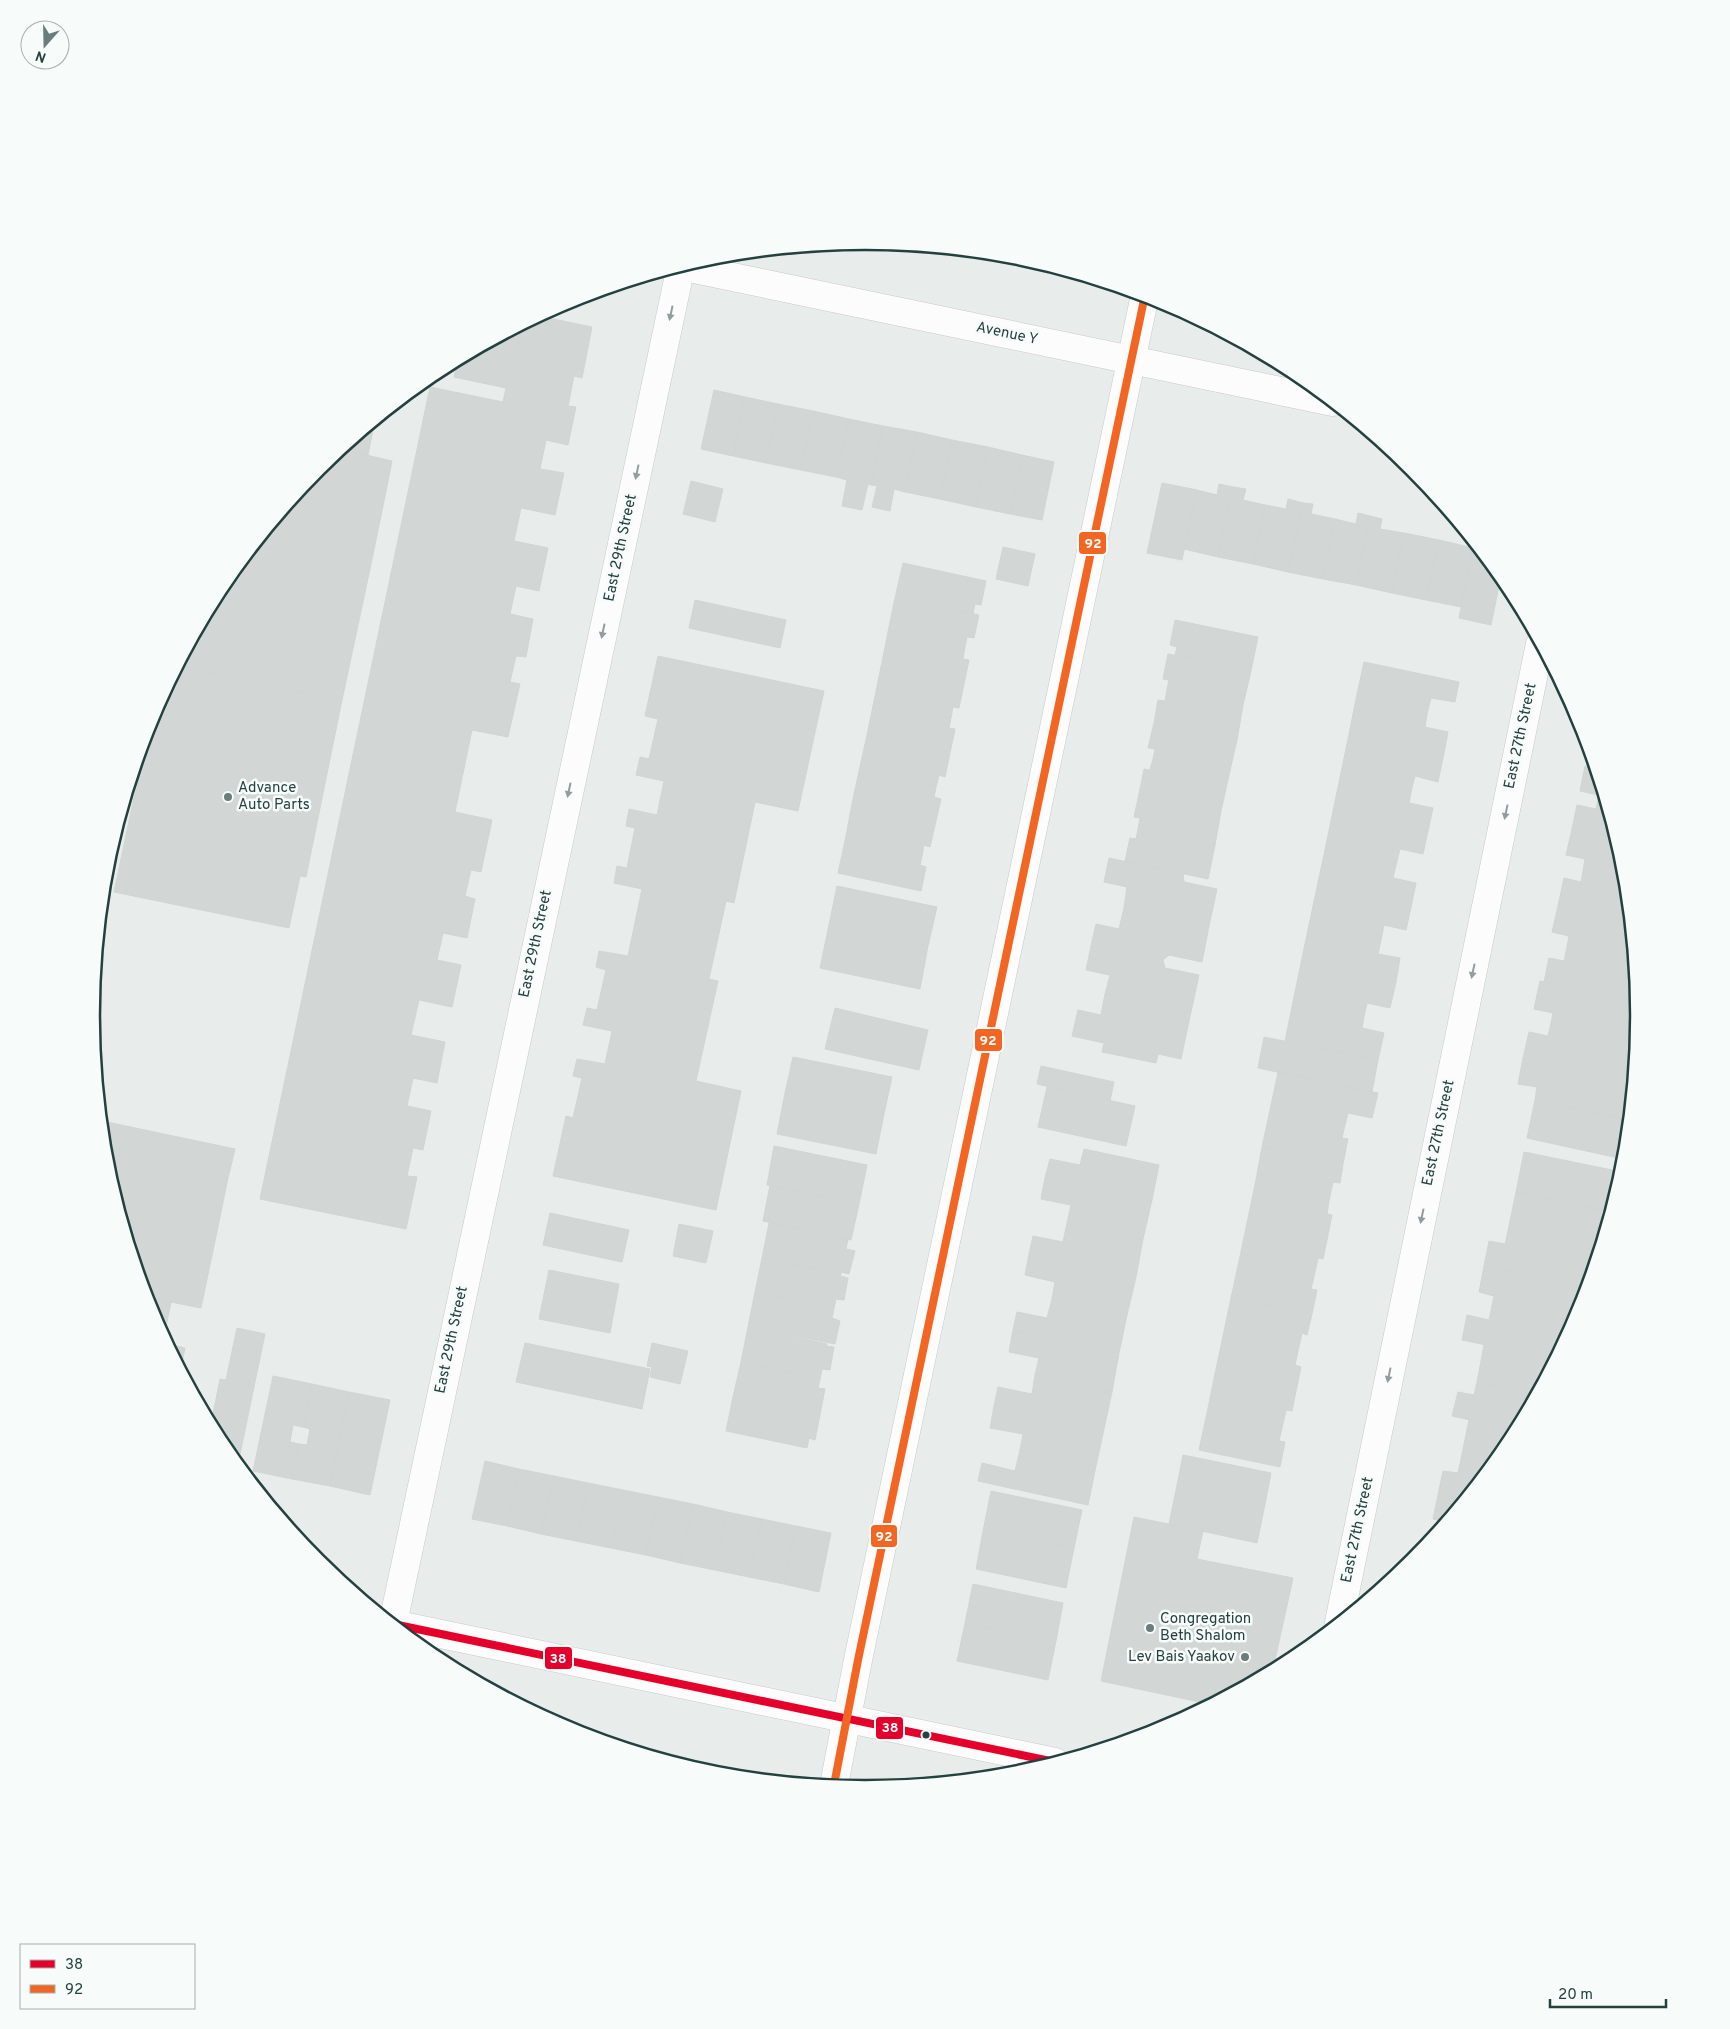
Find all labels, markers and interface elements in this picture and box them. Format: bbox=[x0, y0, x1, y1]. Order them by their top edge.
north arrow bbox=[20, 20, 70, 70]
text: N bbox=[33, 46, 49, 66]
one-way arrow bbox=[667, 306, 675, 321]
street label: Avenue Y bbox=[974, 318, 1040, 350]
one-way arrow bbox=[633, 465, 641, 480]
street label: East 29th Street bbox=[600, 492, 642, 604]
line badge: 92 bbox=[1078, 531, 1107, 555]
text: 92 bbox=[1084, 536, 1102, 553]
one-way arrow bbox=[599, 623, 607, 639]
street label: East 27th Street bbox=[1500, 681, 1542, 791]
place label: Advance Auto Parts bbox=[238, 779, 310, 815]
one-way arrow bbox=[565, 782, 573, 798]
marker: Advance Auto Parts bbox=[222, 791, 234, 803]
one-way arrow bbox=[1501, 804, 1509, 820]
street label: East 29th Street bbox=[515, 888, 557, 1000]
one-way arrow bbox=[1468, 963, 1476, 979]
line badge: 92 bbox=[974, 1028, 1003, 1052]
text: 92 bbox=[979, 1033, 997, 1050]
street label: East 27th Street bbox=[1418, 1078, 1460, 1188]
one-way arrow bbox=[1418, 1208, 1426, 1224]
street label: East 29th Street bbox=[431, 1284, 473, 1396]
one-way arrow bbox=[1385, 1367, 1393, 1383]
street label: East 27th Street bbox=[1337, 1475, 1379, 1585]
line badge: 92 bbox=[870, 1524, 898, 1548]
text: 92 bbox=[875, 1529, 893, 1546]
place label: Congregation Beth Shalom bbox=[1160, 1610, 1251, 1646]
marker: Congregation Beth Shalom bbox=[1144, 1622, 1156, 1634]
line badge: 38 bbox=[544, 1646, 573, 1670]
place label: Lev Bais Yaakov bbox=[1128, 1648, 1235, 1667]
text: 38 bbox=[549, 1651, 567, 1668]
marker: Lev Bais Yaakov bbox=[1239, 1651, 1251, 1663]
line badge: 38 bbox=[875, 1716, 904, 1740]
text: 38 bbox=[881, 1720, 899, 1737]
unlabelled marker bbox=[921, 1730, 931, 1740]
legend bbox=[20, 1944, 195, 2009]
text: 38 bbox=[65, 1956, 83, 1975]
scale bar bbox=[1550, 1976, 1666, 2008]
text: 92 bbox=[65, 1981, 83, 2000]
text: 20 m bbox=[1558, 1986, 1593, 2005]

